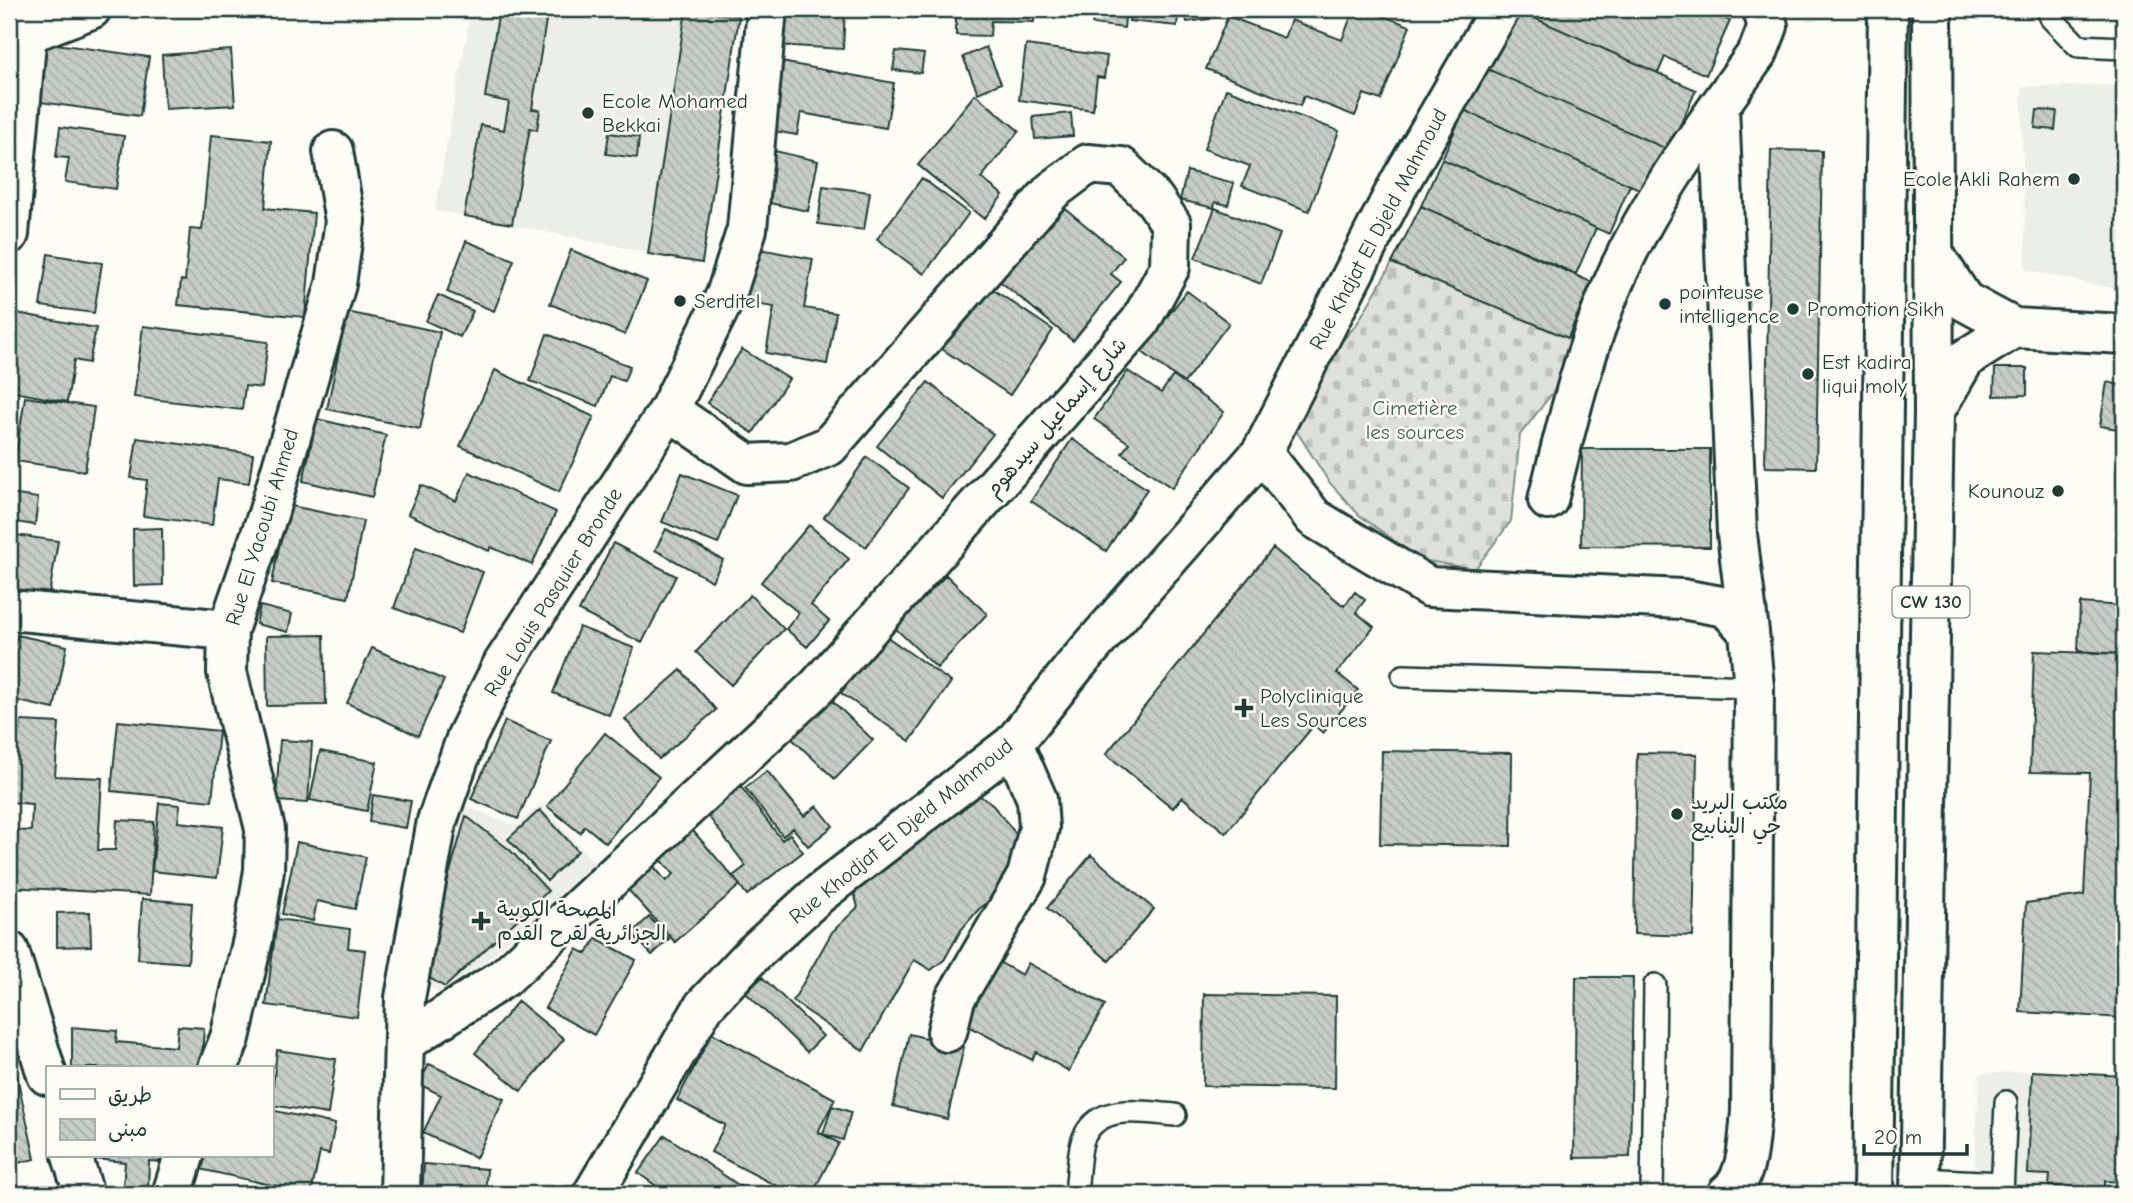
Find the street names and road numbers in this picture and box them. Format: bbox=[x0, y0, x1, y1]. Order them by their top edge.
street label: Rue Khdjat El Djeld Mahmoud bbox=[1304, 104, 1452, 354]
street label: شارع إسماعيل سيدهوم bbox=[980, 333, 1135, 504]
street label: Rue El Yacoubi Ahmed bbox=[221, 426, 303, 628]
street label: Rue Louis Pasquier Bronde bbox=[479, 483, 627, 701]
road number: CW 130 bbox=[1892, 586, 1969, 618]
street label: Rue Khodjat El Djeld Mahmoud bbox=[784, 733, 1018, 929]

